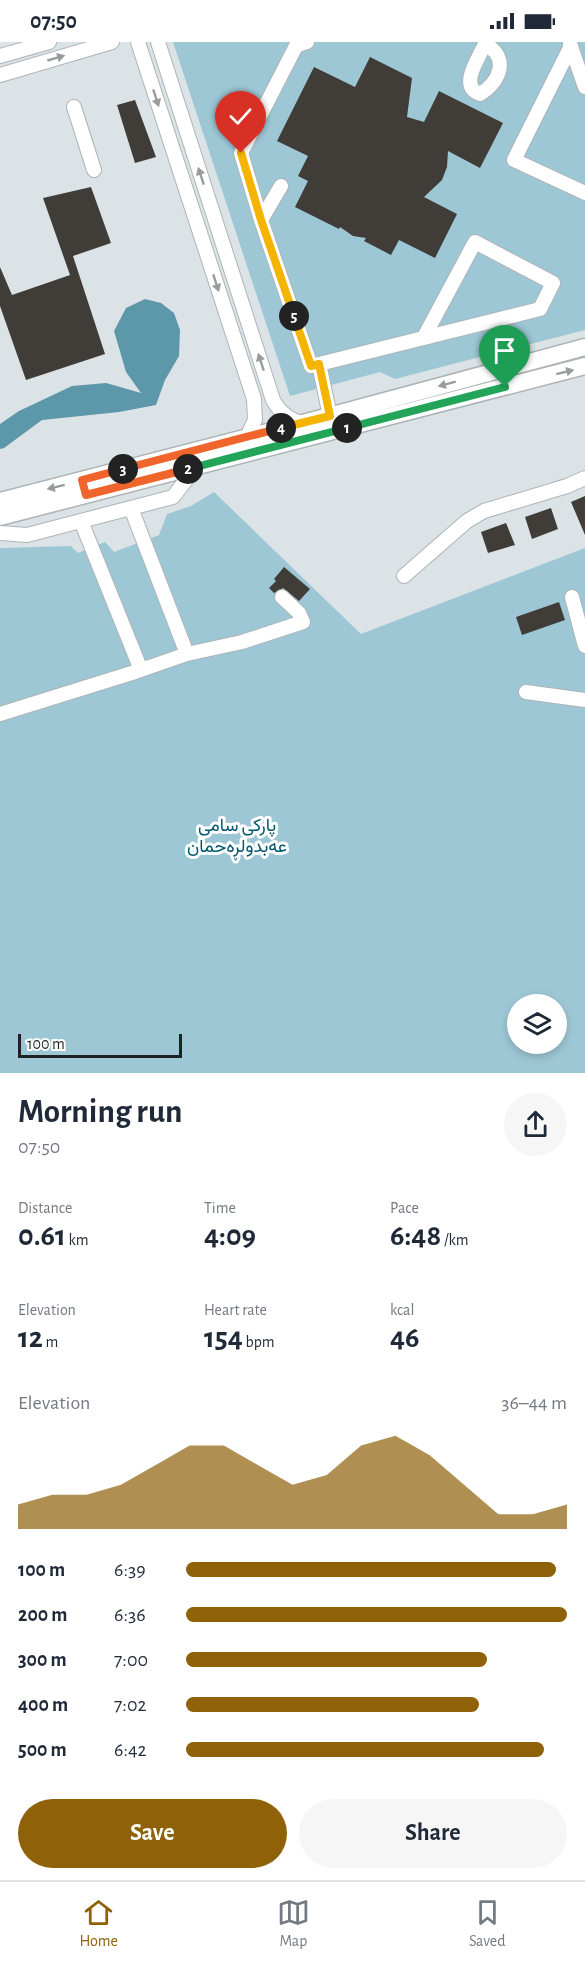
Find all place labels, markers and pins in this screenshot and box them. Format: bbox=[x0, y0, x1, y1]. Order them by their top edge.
pin bbox=[215, 91, 266, 153]
pin: 5 bbox=[279, 301, 309, 331]
pin bbox=[479, 325, 530, 387]
pin: 4 bbox=[266, 413, 296, 443]
pin: 1 bbox=[332, 413, 362, 443]
pin: 3 bbox=[108, 454, 138, 484]
pin: 2 bbox=[173, 454, 203, 484]

